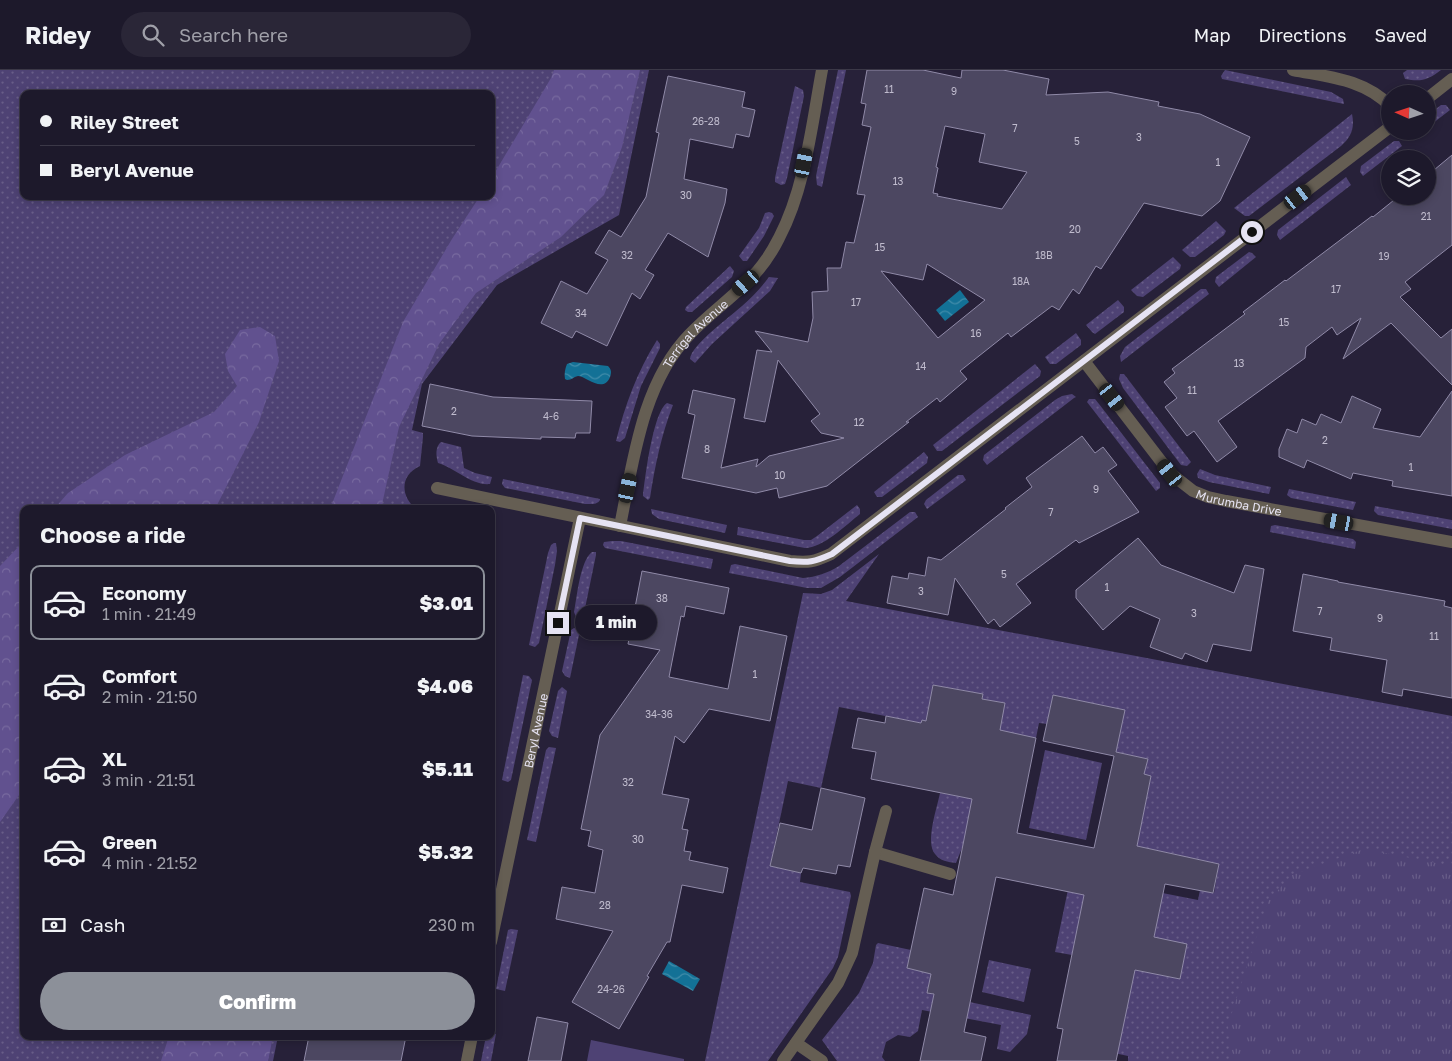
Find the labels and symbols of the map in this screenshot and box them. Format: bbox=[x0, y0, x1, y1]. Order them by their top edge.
house number: 11 bbox=[884, 83, 894, 95]
house number: 9 bbox=[951, 85, 957, 97]
north arrow bbox=[1381, 85, 1436, 140]
house number: 26-28 bbox=[692, 115, 720, 127]
house number: 7 bbox=[1012, 122, 1018, 134]
house number: 3 bbox=[1136, 131, 1142, 143]
house number: 5 bbox=[1074, 135, 1080, 147]
car bbox=[793, 147, 814, 179]
house number: 1 bbox=[1216, 156, 1221, 168]
house number: 13 bbox=[893, 175, 903, 187]
car bbox=[1281, 182, 1314, 212]
house number: 30 bbox=[680, 189, 692, 201]
house number: 21 bbox=[1421, 210, 1431, 222]
route start bbox=[1241, 221, 1263, 243]
house number: 20 bbox=[1069, 223, 1081, 235]
house number: 15 bbox=[875, 241, 886, 253]
house number: 32 bbox=[621, 249, 633, 261]
house number: 18B bbox=[1035, 249, 1053, 261]
house number: 19 bbox=[1379, 250, 1389, 262]
car bbox=[729, 267, 762, 299]
house number: 18A bbox=[1012, 275, 1030, 287]
house number: 17 bbox=[1331, 283, 1341, 295]
street label: Terrigal Avenue bbox=[659, 296, 731, 371]
house number: 17 bbox=[851, 296, 861, 308]
house number: 34 bbox=[575, 307, 587, 319]
house number: 15 bbox=[1279, 316, 1290, 328]
house number: 16 bbox=[971, 327, 981, 339]
house number: 13 bbox=[1234, 357, 1244, 369]
house number: 14 bbox=[916, 360, 926, 372]
car bbox=[1096, 381, 1127, 413]
house number: 11 bbox=[1187, 384, 1197, 396]
house number: 2 bbox=[451, 405, 457, 417]
house number: 4-6 bbox=[543, 410, 559, 422]
house number: 12 bbox=[854, 416, 865, 428]
house number: 2 bbox=[1322, 434, 1328, 446]
house number: 8 bbox=[704, 443, 710, 455]
car bbox=[1154, 457, 1185, 489]
house number: 1 bbox=[1409, 461, 1414, 473]
house number: 10 bbox=[774, 469, 786, 481]
car bbox=[617, 472, 638, 504]
house number: 9 bbox=[1093, 483, 1099, 495]
street label: Murumba Drive bbox=[1194, 486, 1283, 518]
house number: 7 bbox=[1048, 506, 1054, 518]
car bbox=[1322, 512, 1355, 532]
house number: 5 bbox=[1001, 568, 1007, 580]
house number: 1 bbox=[1105, 581, 1110, 593]
house number: 3 bbox=[918, 585, 924, 597]
house number: 38 bbox=[656, 592, 668, 604]
house number: 7 bbox=[1317, 605, 1323, 617]
callout: 1 min bbox=[576, 606, 658, 640]
house number: 3 bbox=[1191, 607, 1197, 619]
route end bbox=[547, 612, 569, 634]
house number: 9 bbox=[1377, 612, 1383, 624]
house number: 11 bbox=[1429, 630, 1439, 642]
house number: 1 bbox=[753, 668, 758, 680]
street label: Beryl Avenue bbox=[520, 692, 551, 769]
house number: 34-36 bbox=[645, 708, 673, 720]
house number: 32 bbox=[622, 776, 634, 788]
house number: 30 bbox=[632, 833, 644, 845]
house number: 28 bbox=[599, 899, 611, 911]
house number: 24-26 bbox=[597, 983, 625, 995]

